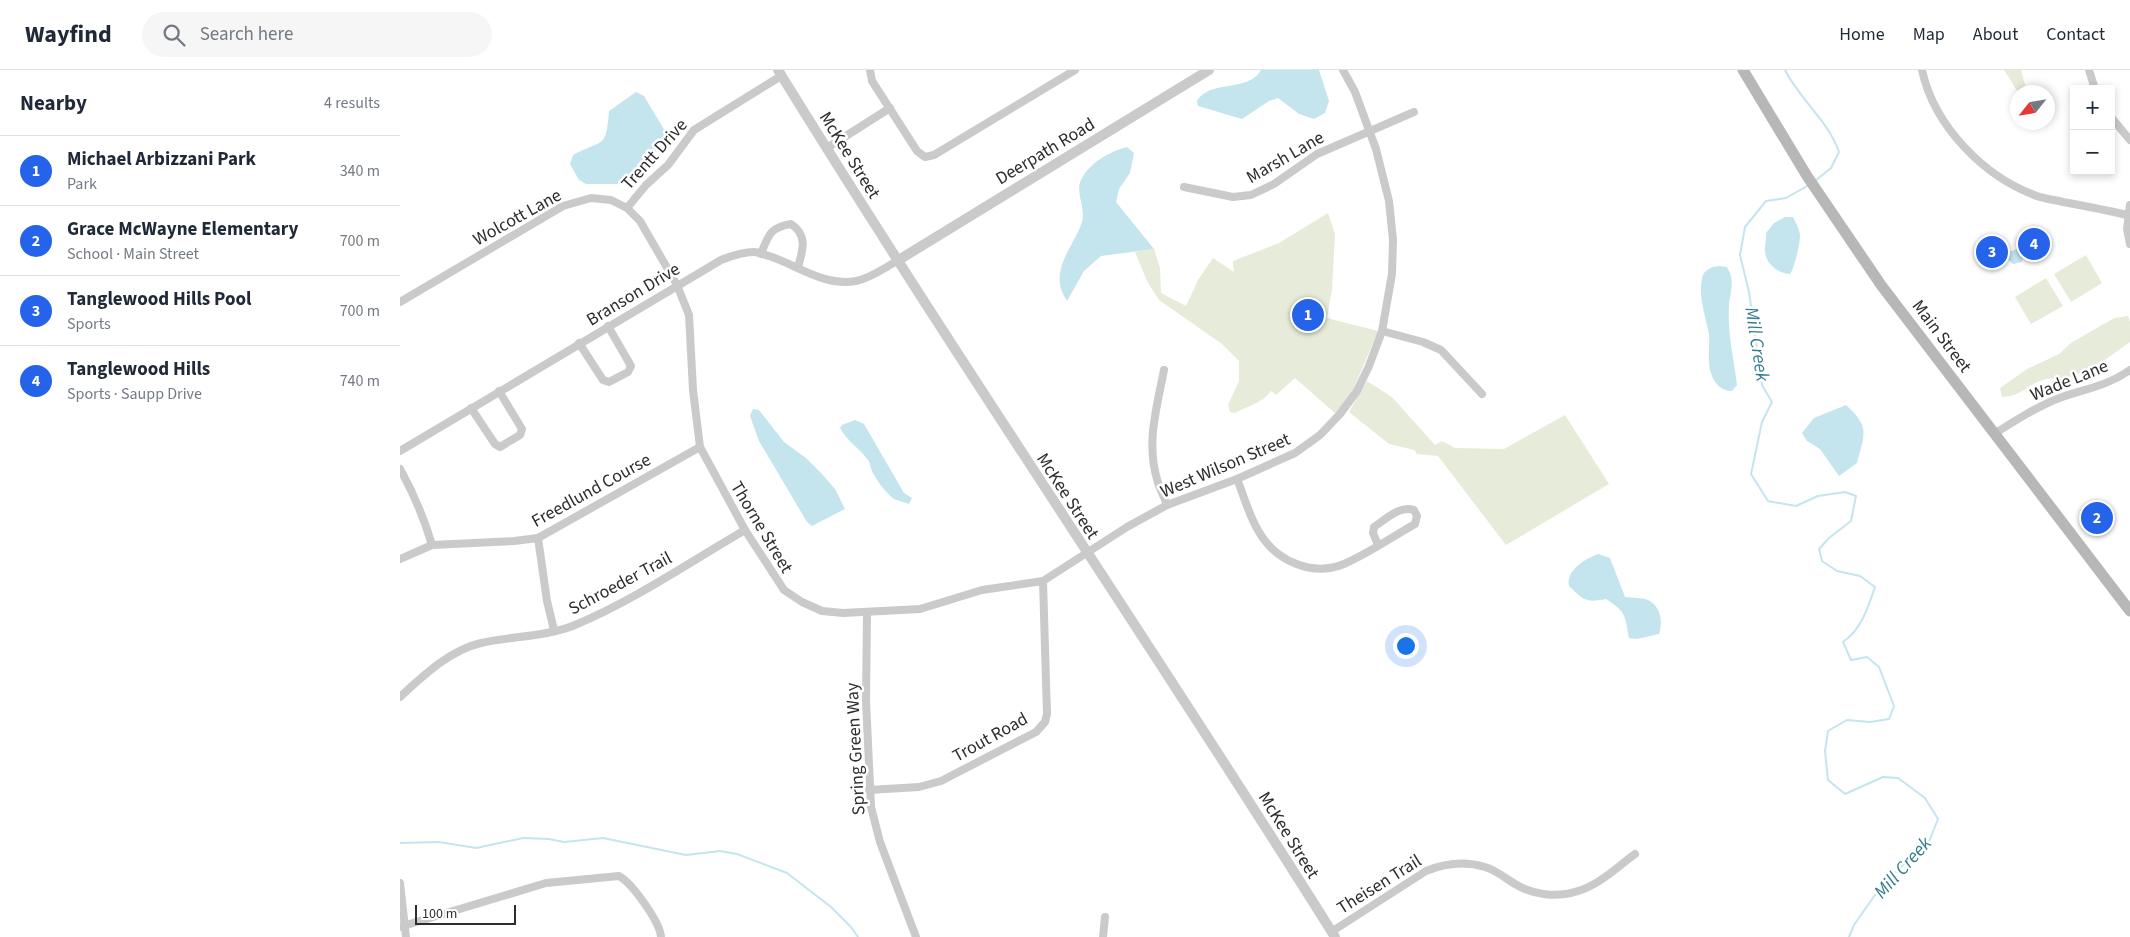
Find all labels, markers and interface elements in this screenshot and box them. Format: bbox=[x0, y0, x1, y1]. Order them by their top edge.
search box bbox=[142, 12, 492, 57]
text: Wayfind bbox=[25, 17, 112, 52]
icon: search bbox=[160, 21, 188, 49]
text: Search here bbox=[200, 21, 293, 48]
text: Home bbox=[1839, 22, 1885, 47]
text: Map bbox=[1913, 22, 1945, 47]
text: About bbox=[1973, 22, 2018, 47]
text: Contact bbox=[2046, 22, 2105, 47]
north arrow bbox=[2010, 85, 2055, 130]
map controls bbox=[2070, 85, 2115, 175]
button: + bbox=[2070, 85, 2115, 130]
text: Nearby bbox=[20, 88, 87, 118]
text: 4 results bbox=[324, 92, 380, 114]
street label: McKee Street bbox=[813, 107, 886, 204]
street label: Deerpath Road bbox=[991, 112, 1100, 191]
street label: Trentt Drive bbox=[616, 113, 693, 195]
street label: Marsh Lane bbox=[1242, 125, 1329, 190]
button: − bbox=[2070, 130, 2115, 175]
text: Michael Arbizzani Park bbox=[67, 146, 256, 173]
text: 1 bbox=[32, 160, 40, 182]
text: 340 m bbox=[340, 160, 380, 182]
text: Park bbox=[67, 173, 97, 195]
street label: Wolcott Lane bbox=[468, 183, 566, 252]
text: Grace McWayne Elementary bbox=[67, 216, 298, 243]
pin: 4 bbox=[2018, 225, 2050, 263]
text: 2 bbox=[32, 230, 40, 252]
text: 700 m bbox=[340, 230, 380, 252]
pin: 3 bbox=[1976, 233, 2008, 271]
text: School · Main Street bbox=[67, 243, 199, 265]
street label: Branson Drive bbox=[582, 257, 685, 332]
text: Tanglewood Hills Pool bbox=[67, 286, 252, 313]
street label: Main Street bbox=[1906, 295, 1977, 378]
pin: 1 bbox=[1292, 296, 1324, 334]
text: 3 bbox=[32, 300, 40, 322]
text: 700 m bbox=[340, 300, 380, 322]
water label: Mill Creek bbox=[1737, 305, 1776, 384]
text: Sports bbox=[67, 313, 111, 335]
street label: Wade Lane bbox=[2026, 353, 2112, 407]
text: Tanglewood Hills bbox=[67, 356, 210, 383]
text: 4 bbox=[32, 370, 40, 392]
text: 740 m bbox=[340, 370, 380, 392]
text: Sports · Saupp Drive bbox=[67, 383, 202, 405]
street label: West Wilson Street bbox=[1156, 427, 1294, 504]
street label: Freedlund Course bbox=[527, 447, 655, 534]
street label: McKee Street bbox=[1030, 448, 1105, 544]
street label: Thorne Street bbox=[724, 477, 799, 578]
pin: 2 bbox=[2081, 499, 2113, 537]
street label: Schroeder Trail bbox=[564, 546, 676, 621]
your location bbox=[1393, 633, 1419, 659]
street label: Spring Green Way bbox=[840, 682, 871, 816]
street label: Trout Road bbox=[948, 706, 1032, 768]
street label: McKee Street bbox=[1252, 787, 1325, 884]
water label: Mill Creek bbox=[1868, 830, 1939, 905]
street label: Theisen Trail bbox=[1332, 849, 1426, 920]
scale bar bbox=[415, 902, 516, 925]
text: 100 m bbox=[422, 904, 457, 924]

